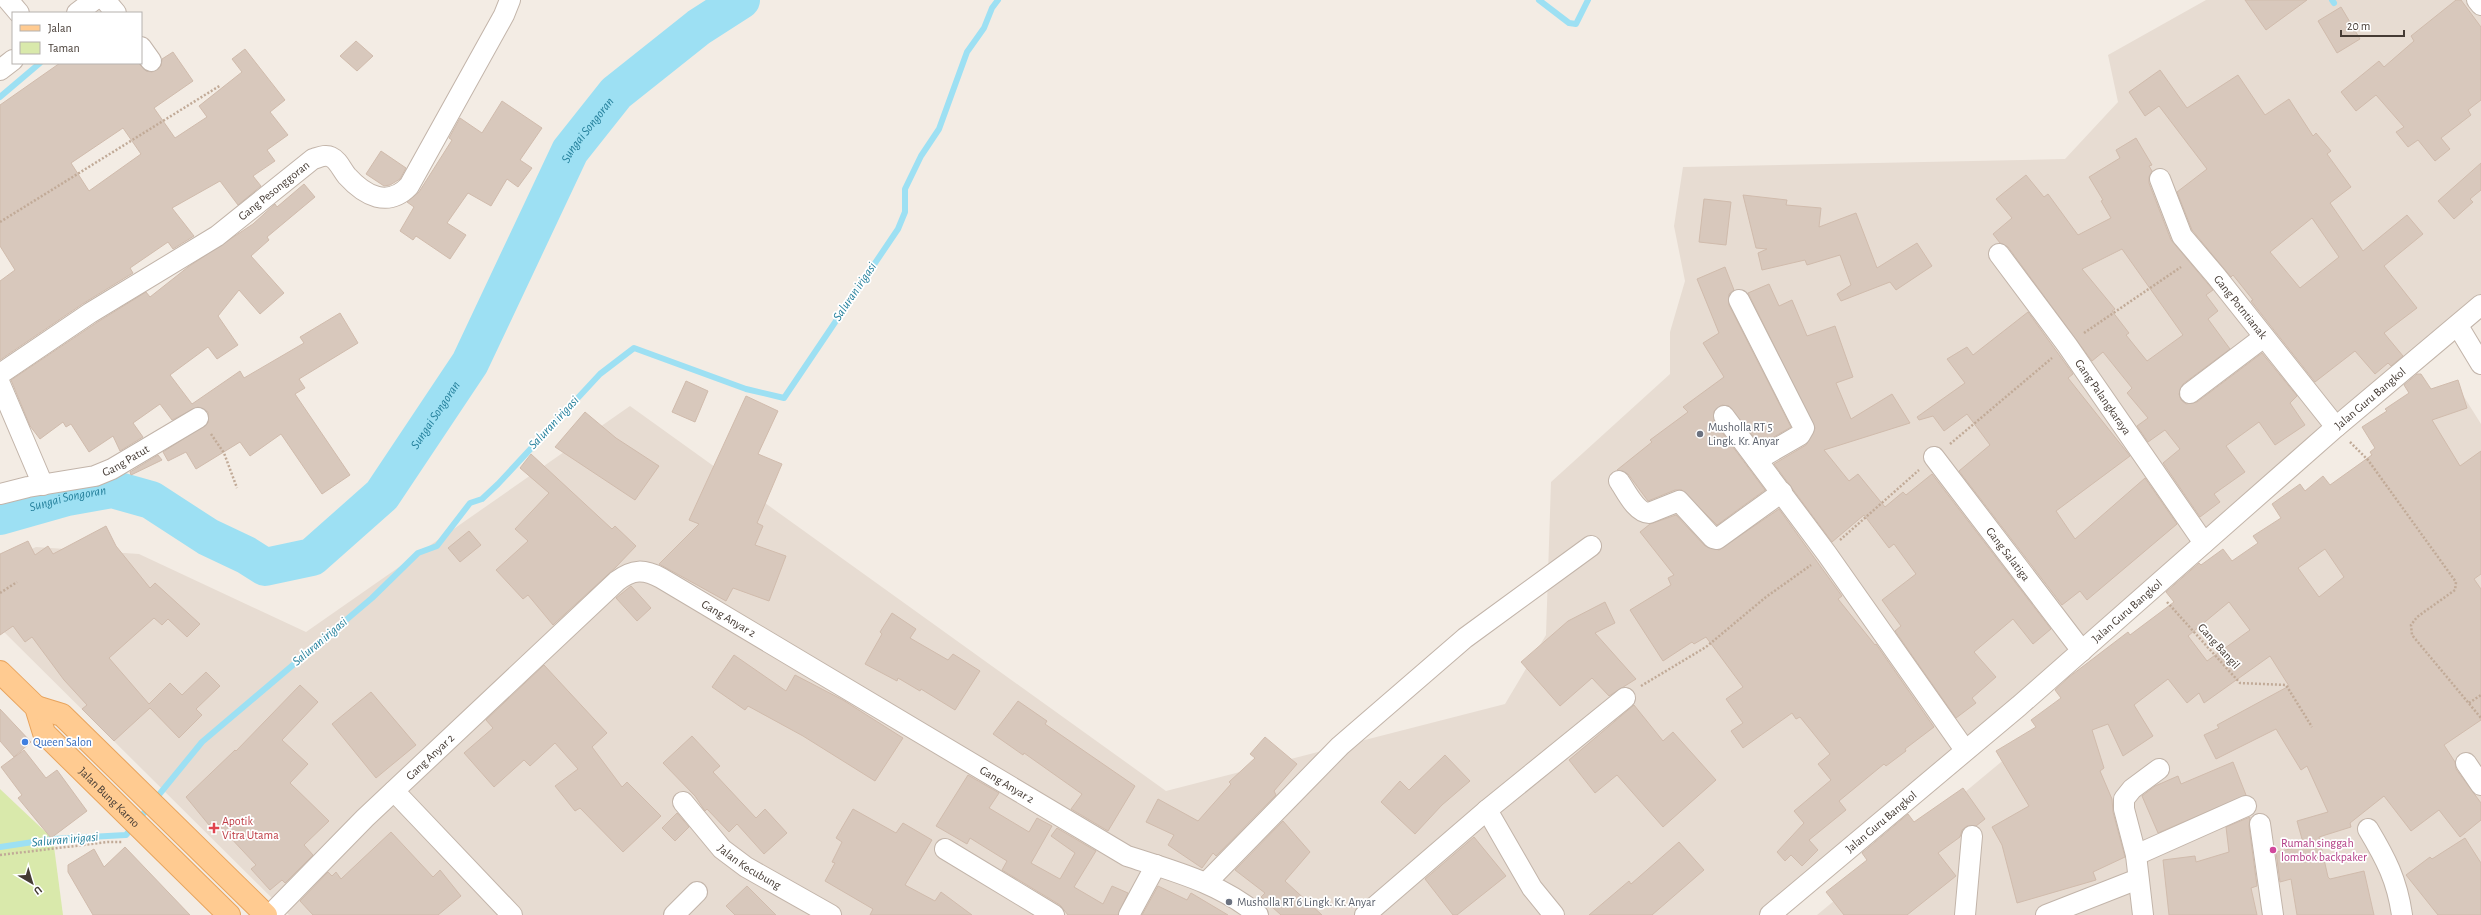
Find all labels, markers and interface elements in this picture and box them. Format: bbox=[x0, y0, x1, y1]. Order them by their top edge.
legend bbox=[12, 12, 142, 64]
scale bar bbox=[2341, 12, 2404, 38]
text: 20 m bbox=[2347, 20, 2370, 32]
text: Jalan bbox=[48, 22, 72, 34]
text: Taman bbox=[48, 42, 80, 54]
water label: Sungai Songoran bbox=[559, 95, 616, 165]
street label: Gang Pesonggoran bbox=[236, 159, 312, 222]
water label: Saluran irigasi bbox=[831, 261, 879, 323]
street label: Gang Potntianak bbox=[2212, 273, 2270, 341]
street label: Gang Palangkaraya bbox=[2073, 357, 2134, 437]
street label: Jalan Guru Bangkol bbox=[2332, 365, 2408, 431]
water label: Sungai Songoran bbox=[408, 379, 462, 451]
water label: Saluran irigasi bbox=[526, 394, 582, 452]
place label: Musholla RT 5 Lingk. Kr. Anyar bbox=[1708, 421, 1779, 448]
marker: Musholla RT 5 Lingk. Kr. Anyar bbox=[1695, 429, 1705, 439]
street label: Gang Patut bbox=[100, 442, 151, 478]
water label: Sungai Songoran bbox=[28, 484, 107, 514]
street label: Gang Salatiga bbox=[1984, 525, 2032, 583]
street label: Jalan Guru Bangkol bbox=[2090, 577, 2164, 645]
street label: Gang Anyar 2 bbox=[699, 598, 758, 639]
water label: Saluran irigasi bbox=[290, 615, 350, 668]
street label: Gang Bangil bbox=[2196, 621, 2242, 671]
street label: Gang Anyar 2 bbox=[404, 731, 457, 782]
place label: Queen Salon bbox=[33, 736, 92, 749]
marker: Queen Salon bbox=[20, 737, 30, 747]
street label: Gang Anyar 2 bbox=[978, 764, 1037, 805]
street label: Jalan Bung Karno bbox=[77, 765, 142, 830]
street label: Jalan Guru Bangkol bbox=[1843, 789, 1919, 855]
place label: Apotik Vitra Utama bbox=[222, 815, 279, 841]
marker: Apotik Vitra Utama bbox=[209, 823, 219, 833]
water label: Saluran irigasi bbox=[31, 831, 99, 849]
place label: Rumah singgah lombok backpaker bbox=[2281, 837, 2367, 863]
street label: Jalan Kecubung bbox=[715, 843, 783, 892]
marker: Rumah singgah lombok backpaker bbox=[2268, 845, 2278, 855]
north arrow bbox=[12, 863, 52, 903]
text: U bbox=[32, 884, 44, 897]
place label: Musholla RT 6 Lingk. Kr. Anyar bbox=[1237, 896, 1375, 909]
marker: Musholla RT 6 Lingk. Kr. Anyar bbox=[1224, 897, 1234, 907]

